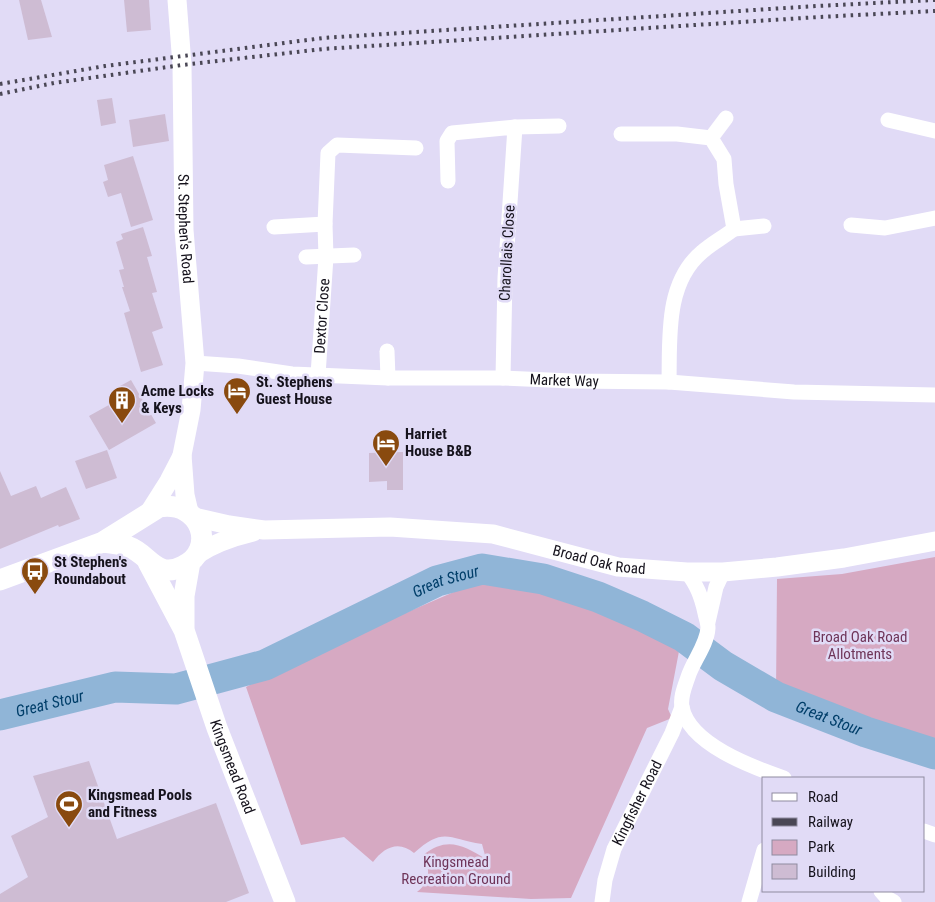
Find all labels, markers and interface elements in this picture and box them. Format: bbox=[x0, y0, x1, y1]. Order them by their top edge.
street label: St. Stephen's Road bbox=[174, 174, 197, 284]
street label: Charollais Close bbox=[495, 205, 519, 301]
street label: Dextor Close bbox=[310, 278, 334, 354]
street label: Market Way bbox=[529, 370, 599, 390]
place label: St. Stephens Guest House bbox=[256, 373, 333, 408]
hotel icon: St. Stephens Guest House bbox=[222, 376, 252, 415]
place label: Acme Locks & Keys bbox=[141, 382, 214, 417]
building icon: Acme Locks & Keys bbox=[107, 385, 137, 424]
place label: Harriet House B&B bbox=[405, 425, 472, 460]
hotel icon: Harriet House B&B bbox=[371, 428, 401, 467]
street label: Broad Oak Road bbox=[551, 541, 646, 578]
place label: St Stephen's Roundabout bbox=[54, 553, 128, 588]
bus stop icon: St Stephen's Roundabout bbox=[20, 556, 50, 595]
water label: Great Stour bbox=[409, 561, 482, 601]
park label: Broad Oak Road Allotments bbox=[813, 628, 907, 663]
water label: Great Stour bbox=[14, 685, 87, 720]
water label: Great Stour bbox=[793, 696, 866, 739]
street label: Kingsmead Road bbox=[206, 717, 259, 817]
street label: Kingfisher Road bbox=[608, 757, 666, 849]
legend bbox=[762, 777, 925, 892]
place label: Kingsmead Pools and Fitness bbox=[88, 786, 192, 821]
text: Road bbox=[808, 788, 838, 806]
sports icon: Kingsmead Pools and Fitness bbox=[54, 789, 84, 828]
text: Railway bbox=[808, 813, 853, 831]
text: Park bbox=[808, 838, 835, 856]
park label: Kingsmead Recreation Ground bbox=[401, 853, 511, 888]
text: Building bbox=[808, 863, 856, 881]

